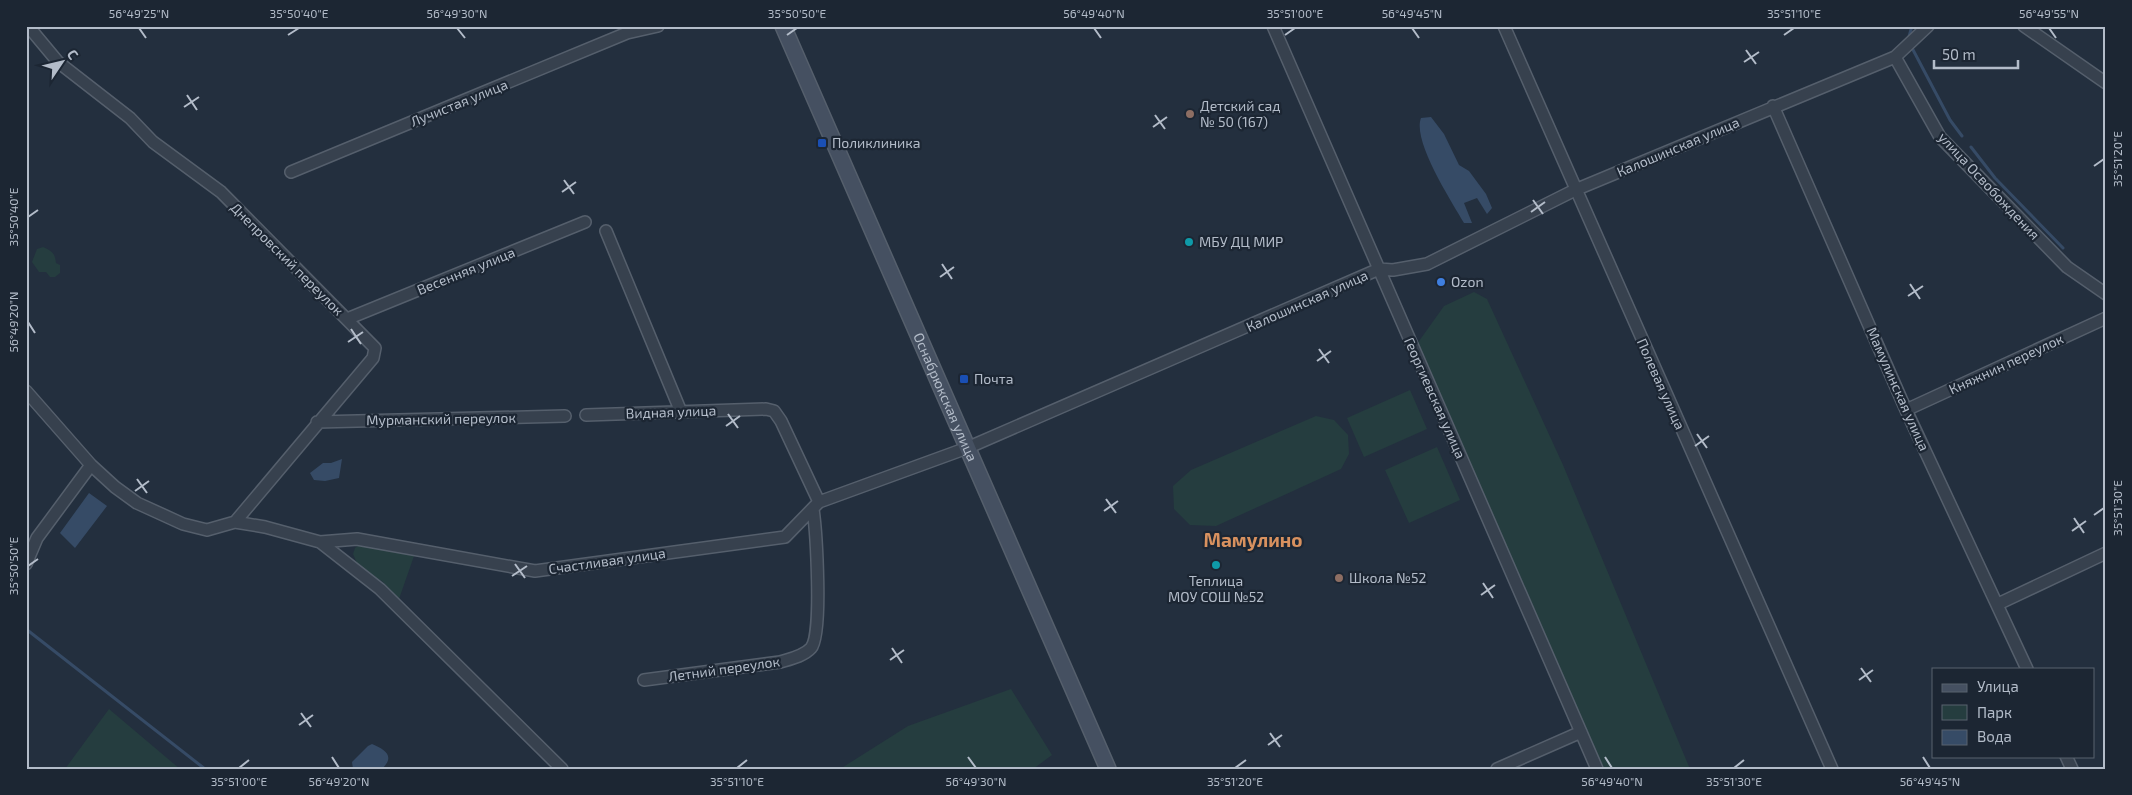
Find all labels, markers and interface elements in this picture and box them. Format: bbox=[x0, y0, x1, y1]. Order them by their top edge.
text: 56°49'25"N bbox=[109, 6, 169, 20]
text: 35°50'40"E bbox=[270, 6, 329, 20]
text: 56°49'30"N bbox=[426, 6, 488, 20]
text: 35°50'50"E bbox=[768, 6, 826, 20]
text: 56°49'40"N bbox=[1063, 6, 1125, 20]
text: 35°51'00"E bbox=[1267, 6, 1324, 20]
text: 56°49'45"N bbox=[1382, 6, 1442, 20]
text: 35°51'10"E bbox=[1767, 6, 1821, 20]
text: 56°49'55"N bbox=[2019, 6, 2079, 20]
north arrow bbox=[38, 38, 88, 88]
scale bar bbox=[1934, 38, 2018, 70]
text: 50 m bbox=[1942, 45, 1976, 63]
text: С bbox=[64, 46, 82, 63]
street label: Лучистая улица bbox=[408, 75, 510, 130]
place label: Детский сад № 50 (167) bbox=[1200, 97, 1281, 130]
marker: Детский сад № 50 (167) bbox=[1184, 108, 1196, 120]
street label: Калошинская улица bbox=[1614, 113, 1742, 180]
street label: улица Освобождения bbox=[1935, 128, 2044, 243]
text: 35°51'20"E bbox=[2110, 131, 2124, 187]
place label: Поликлиника bbox=[832, 134, 921, 151]
marker: Поликлиника bbox=[816, 137, 828, 149]
text: 35°50'40"E bbox=[6, 187, 20, 246]
street label: Днепровский переулок bbox=[227, 199, 348, 319]
place label: МБУ ДЦ МИР bbox=[1199, 233, 1283, 250]
marker: МБУ ДЦ МИР bbox=[1183, 236, 1195, 248]
street label: Весенняя улица bbox=[414, 243, 517, 298]
street label: Калошинская улица bbox=[1243, 266, 1370, 335]
place label: Ozon bbox=[1451, 273, 1484, 290]
marker: Ozon bbox=[1435, 276, 1447, 288]
text: 56°49'20"N bbox=[6, 291, 20, 353]
street label: Мамулинская улица bbox=[1864, 324, 1933, 453]
street label: Княжнин переулок bbox=[1946, 329, 2066, 398]
street label: Оснабрюкская улица bbox=[910, 330, 981, 464]
street label: Георгиевская улица bbox=[1401, 335, 1470, 461]
street label: Полевая улица bbox=[1634, 336, 1689, 432]
place label: Почта bbox=[974, 370, 1013, 387]
marker: Почта bbox=[958, 373, 970, 385]
street label: Видная улица bbox=[625, 401, 717, 422]
street label: Мурманский переулок bbox=[366, 409, 517, 428]
text: 35°51'30"E bbox=[2110, 480, 2124, 536]
district label: Мамулино bbox=[1204, 528, 1302, 551]
text: 35°50'50"E bbox=[6, 537, 20, 595]
street label: Счастливая улица bbox=[547, 544, 667, 577]
marker: Теплица МОУ СОШ №52 bbox=[1210, 559, 1222, 571]
place label: Школа №52 bbox=[1349, 569, 1427, 586]
place label: Теплица МОУ СОШ №52 bbox=[1168, 572, 1264, 605]
marker: Школа №52 bbox=[1333, 572, 1345, 584]
street label: Летний переулок bbox=[667, 652, 781, 685]
legend bbox=[1932, 668, 2094, 758]
text: Улица bbox=[1977, 677, 2019, 695]
text: Парк bbox=[1977, 703, 2012, 721]
text: Вода bbox=[1977, 727, 2012, 745]
text: 35°51'00"E bbox=[211, 774, 268, 788]
text: 56°49'20"N bbox=[308, 774, 370, 788]
text: 35°51'10"E bbox=[710, 774, 764, 788]
text: 56°49'30"N bbox=[945, 774, 1007, 788]
text: 35°51'20"E bbox=[1207, 774, 1263, 788]
text: 56°49'40"N bbox=[1581, 774, 1643, 788]
text: 35°51'30"E bbox=[1706, 774, 1762, 788]
text: 56°49'45"N bbox=[1900, 774, 1960, 788]

